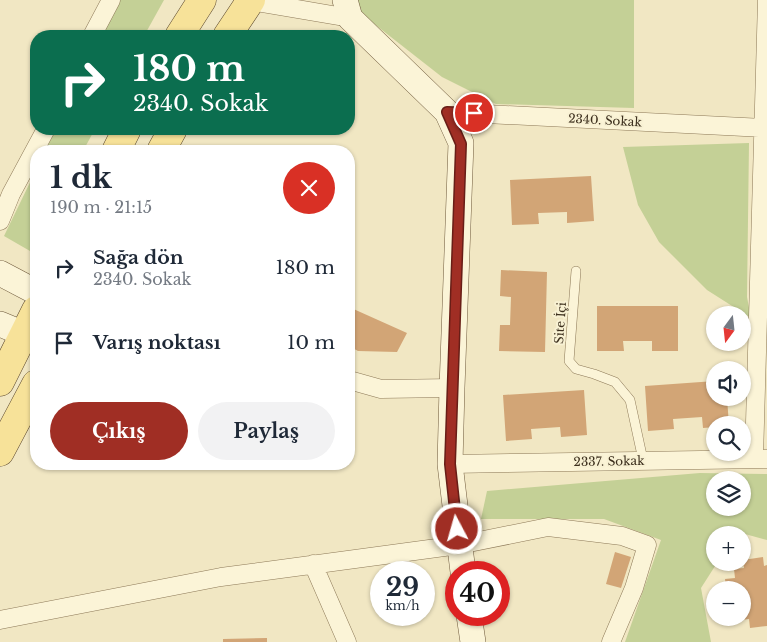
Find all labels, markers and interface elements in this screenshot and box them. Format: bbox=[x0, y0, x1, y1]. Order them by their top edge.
text: 180 m bbox=[133, 47, 245, 90]
icon: right bbox=[50, 50, 115, 115]
text: 2340. Sokak bbox=[133, 90, 268, 117]
pin bbox=[453, 92, 495, 134]
icon: arrive bbox=[460, 99, 488, 127]
street label: 2340. Sokak bbox=[568, 111, 643, 129]
text: 1 dk bbox=[50, 159, 112, 196]
button: close bbox=[283, 162, 335, 214]
text: 190 m · 21:15 bbox=[50, 197, 152, 217]
text: Sağa dön bbox=[93, 246, 184, 269]
icon: right bbox=[50, 254, 78, 282]
text: 180 m bbox=[276, 256, 335, 279]
text: 2340. Sokak bbox=[93, 269, 191, 289]
street label: Site İçi bbox=[550, 302, 569, 344]
north arrow bbox=[706, 306, 751, 351]
map controls bbox=[706, 306, 751, 626]
icon: arrive bbox=[50, 329, 78, 357]
text: Varış noktası bbox=[93, 331, 221, 354]
text: 10 m bbox=[287, 331, 335, 354]
button: sound bbox=[706, 361, 751, 406]
button: Çıkış bbox=[50, 402, 188, 460]
button: Paylaş bbox=[198, 402, 335, 460]
button: search bbox=[706, 416, 751, 461]
street label: 2337. Sokak bbox=[573, 453, 645, 469]
button: layers bbox=[706, 471, 751, 516]
position arrow bbox=[430, 502, 482, 554]
button: + bbox=[706, 526, 751, 571]
speed limit sign: 40 bbox=[445, 561, 510, 626]
text: 29 bbox=[386, 572, 419, 603]
button: − bbox=[706, 581, 751, 626]
text: km/h bbox=[385, 598, 420, 613]

